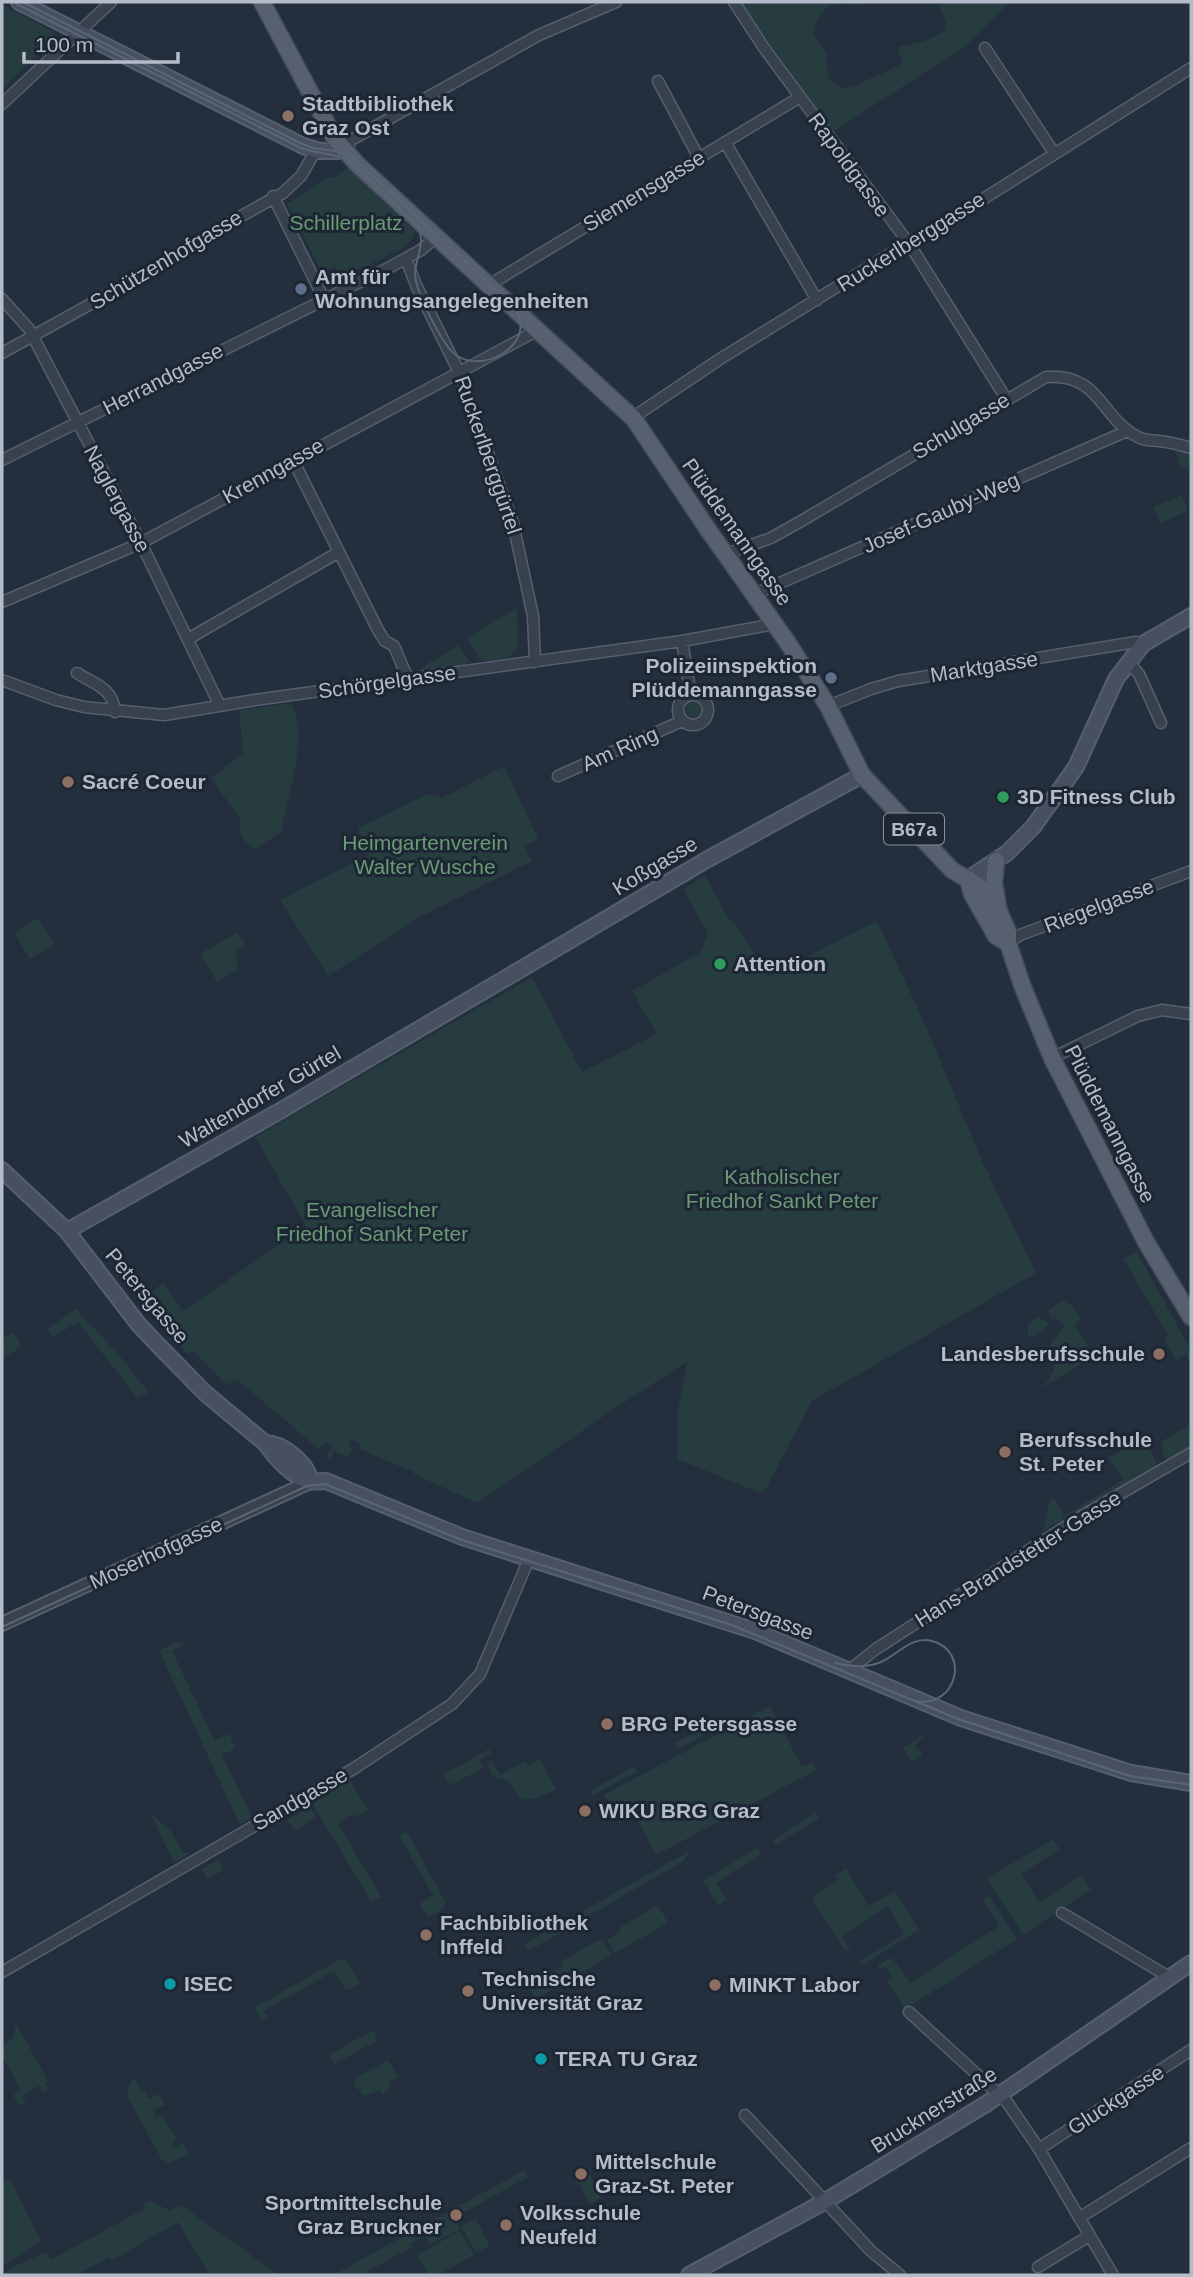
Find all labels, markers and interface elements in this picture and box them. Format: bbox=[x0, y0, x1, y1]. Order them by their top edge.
scale bar bbox=[24, 21, 178, 65]
text: 100 m bbox=[35, 33, 93, 56]
place label: Stadtbibliothek Graz Ost bbox=[302, 92, 454, 139]
marker: Stadtbibliothek Graz Ost bbox=[280, 108, 296, 124]
street label: Rapoldgasse bbox=[804, 108, 895, 221]
street label: Siemensgasse bbox=[579, 145, 709, 236]
street label: Ruckerlberggasse bbox=[833, 187, 989, 296]
street label: Schützenhofgasse bbox=[86, 205, 246, 314]
park label: Schillerplatz bbox=[289, 211, 403, 234]
place label: Amt für Wohnungsangelegenheiten bbox=[315, 265, 589, 312]
marker: Amt für Wohnungsangelegenheiten bbox=[293, 281, 309, 297]
street label: Herrandgasse bbox=[99, 338, 227, 419]
street label: Ruckerlberggürtel bbox=[451, 373, 526, 537]
street label: Schulgasse bbox=[908, 388, 1013, 463]
street label: Krenngasse bbox=[218, 433, 327, 508]
street label: Naglergasse bbox=[80, 441, 155, 556]
street label: Plüddemanngasse bbox=[678, 454, 797, 610]
street label: Josef-Gauby-Weg bbox=[859, 468, 1023, 557]
street label: Marktgasse bbox=[929, 647, 1039, 686]
place label: Polizeiinspektion Plüddemanngasse bbox=[631, 654, 817, 701]
street label: Schörgelgasse bbox=[317, 660, 457, 703]
marker: Polizeiinspektion Plüddemanngasse bbox=[823, 670, 839, 686]
street label: Am Ring bbox=[578, 722, 661, 775]
place label: Sacré Coeur bbox=[82, 770, 206, 793]
marker: Sacré Coeur bbox=[60, 774, 76, 790]
place label: 3D Fitness Club bbox=[1017, 785, 1176, 808]
marker: 3D Fitness Club bbox=[995, 789, 1011, 805]
road number: B67a bbox=[884, 814, 944, 844]
park label: Heimgartenverein Walter Wusche bbox=[342, 831, 508, 878]
street label: Koßgasse bbox=[608, 831, 701, 900]
street label: Riegelgasse bbox=[1041, 874, 1157, 937]
place label: Attention bbox=[734, 952, 826, 975]
marker: Attention bbox=[712, 956, 728, 972]
street label: Waltendorfer Gürtel bbox=[175, 1041, 345, 1152]
street label: Plüddemanngasse bbox=[1061, 1041, 1160, 1206]
park label: Katholischer Friedhof Sankt Peter bbox=[686, 1165, 878, 1212]
park label: Evangelischer Friedhof Sankt Peter bbox=[276, 1198, 468, 1245]
street label: Petersgasse bbox=[101, 1244, 194, 1348]
place label: Landesberufsschule bbox=[941, 1342, 1145, 1365]
marker: Landesberufsschule bbox=[1151, 1346, 1167, 1362]
place label: Berufsschule St. Peter bbox=[1019, 1428, 1152, 1475]
marker: Berufsschule St. Peter bbox=[997, 1444, 1013, 1460]
street label: Hans-Brandstetter-Gasse bbox=[911, 1486, 1125, 1631]
street label: Moserhofgasse bbox=[86, 1512, 226, 1593]
street label: Petersgasse bbox=[700, 1581, 817, 1644]
place label: BRG Petersgasse bbox=[621, 1712, 797, 1735]
marker: BRG Petersgasse bbox=[599, 1716, 615, 1732]
street label: Sandgasse bbox=[248, 1762, 351, 1835]
place label: WIKU BRG Graz bbox=[599, 1799, 760, 1822]
marker: WIKU BRG Graz bbox=[577, 1803, 593, 1819]
place label: Fachbibliothek Inffeld bbox=[440, 1911, 589, 1958]
marker: Fachbibliothek Inffeld bbox=[418, 1927, 434, 1943]
place label: Technische Universität Graz bbox=[482, 1967, 643, 2014]
place label: ISEC bbox=[184, 1972, 233, 1995]
place label: MINKT Labor bbox=[729, 1973, 860, 1996]
marker: ISEC bbox=[162, 1976, 178, 1992]
marker: MINKT Labor bbox=[707, 1977, 723, 1993]
marker: Technische Universität Graz bbox=[460, 1983, 476, 1999]
place label: TERA TU Graz bbox=[555, 2047, 698, 2070]
marker: TERA TU Graz bbox=[533, 2051, 549, 2067]
street label: Gluckgasse bbox=[1063, 2060, 1168, 2139]
street label: Brucknerstraße bbox=[867, 2062, 1001, 2157]
place label: Mittelschule Graz-St. Peter bbox=[595, 2150, 734, 2197]
marker: Mittelschule Graz-St. Peter bbox=[573, 2166, 589, 2182]
place label: Sportmittelschule Graz Bruckner bbox=[265, 2191, 442, 2238]
place label: Volksschule Neufeld bbox=[520, 2201, 641, 2248]
marker: Sportmittelschule Graz Bruckner bbox=[448, 2207, 464, 2223]
marker: Volksschule Neufeld bbox=[498, 2217, 514, 2233]

